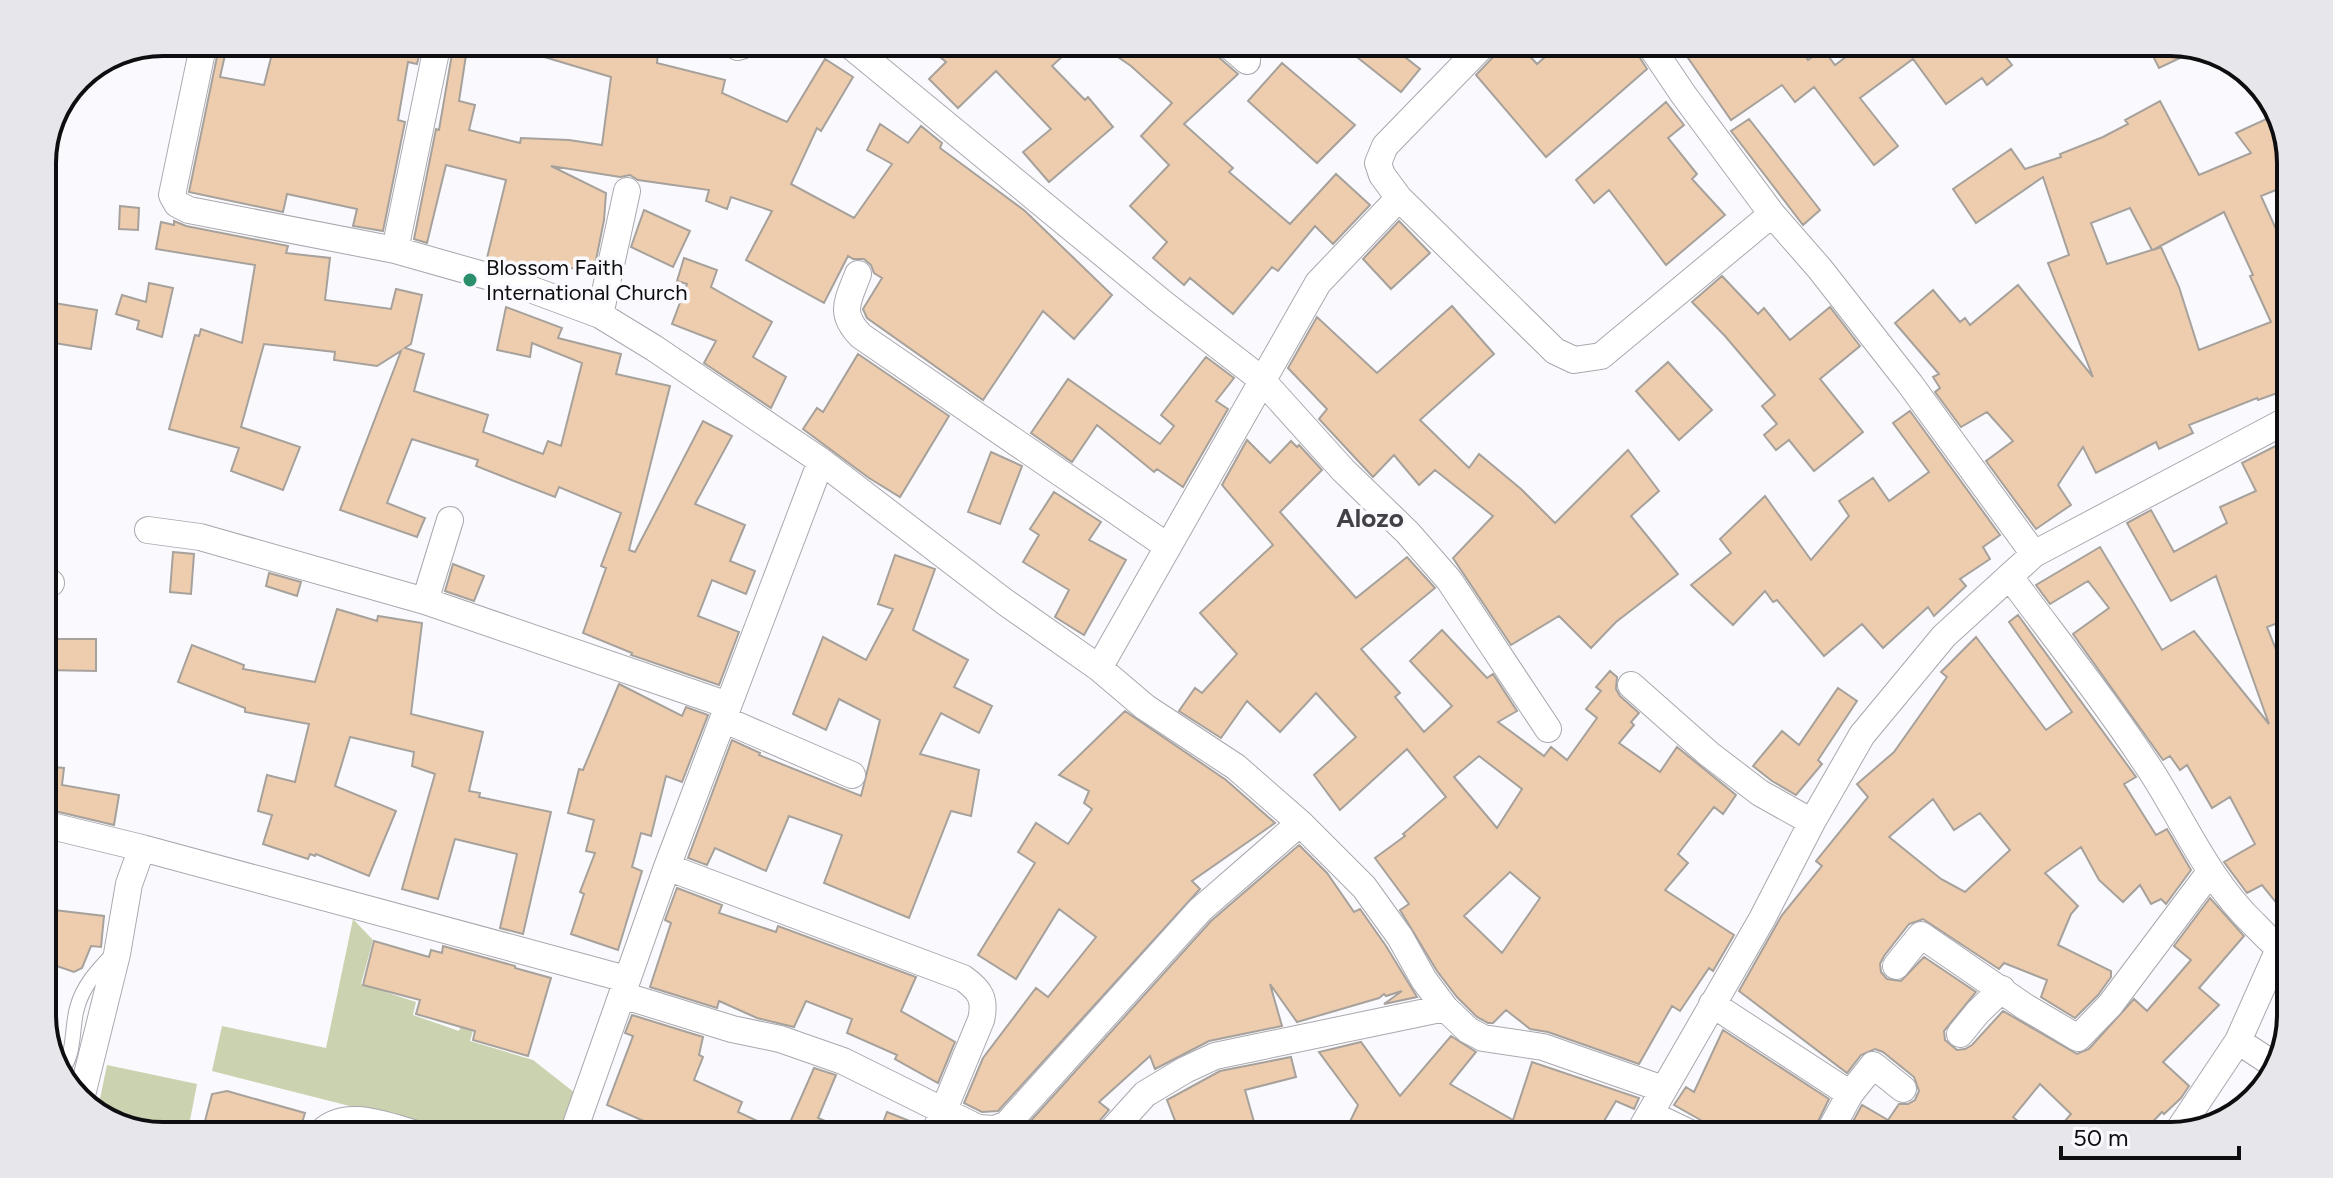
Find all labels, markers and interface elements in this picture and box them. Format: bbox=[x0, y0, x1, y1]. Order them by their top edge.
place label: Blossom Faith International Church bbox=[486, 254, 687, 306]
marker: Blossom Faith International Church bbox=[461, 271, 479, 289]
district label: Alozo bbox=[1336, 502, 1404, 534]
scale bar bbox=[2061, 1110, 2239, 1160]
text: 50 m bbox=[2073, 1123, 2129, 1152]

